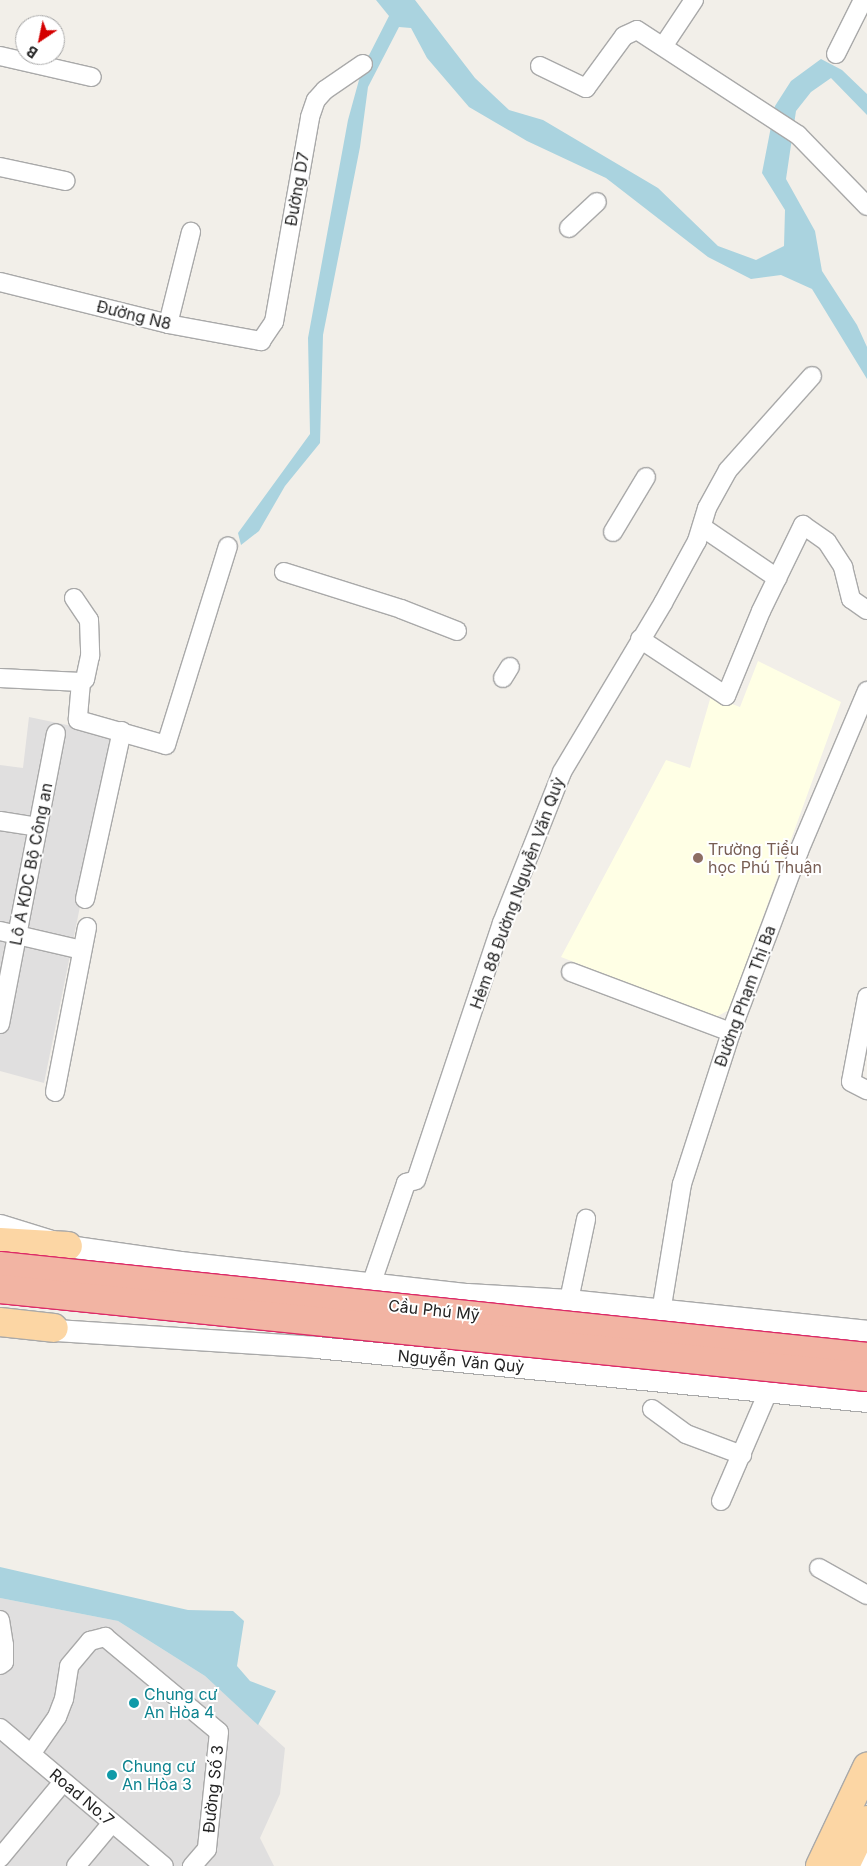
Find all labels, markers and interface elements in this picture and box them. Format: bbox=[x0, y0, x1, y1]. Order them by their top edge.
north arrow bbox=[15, 15, 65, 65]
text: B bbox=[23, 42, 40, 62]
street label: Đường D7 bbox=[281, 150, 313, 228]
street label: Đường N8 bbox=[95, 296, 173, 334]
street label: Hẻm 88 Đường Nguyễn Văn Quỳ bbox=[466, 774, 568, 1012]
street label: Lô A KDC Bộ Công an bbox=[6, 781, 56, 947]
place label: Trường Tiểu học Phú Thuận bbox=[708, 839, 822, 877]
marker: Trường Tiểu học Phú Thuận bbox=[692, 852, 704, 864]
street label: Đường Phạm Thị Ba bbox=[710, 923, 780, 1069]
street label: Cầu Phú Mỹ bbox=[387, 1296, 481, 1324]
street label: Nguyễn Văn Quỳ bbox=[397, 1346, 525, 1376]
place label: Chung cư An Hòa 4 bbox=[144, 1684, 217, 1722]
marker: Chung cư An Hòa 4 bbox=[128, 1697, 140, 1709]
street label: Đường Số 3 bbox=[199, 1744, 227, 1834]
place label: Chung cư An Hòa 3 bbox=[122, 1756, 195, 1794]
street label: Road No.7 bbox=[46, 1765, 118, 1829]
marker: Chung cư An Hòa 3 bbox=[106, 1769, 118, 1781]

